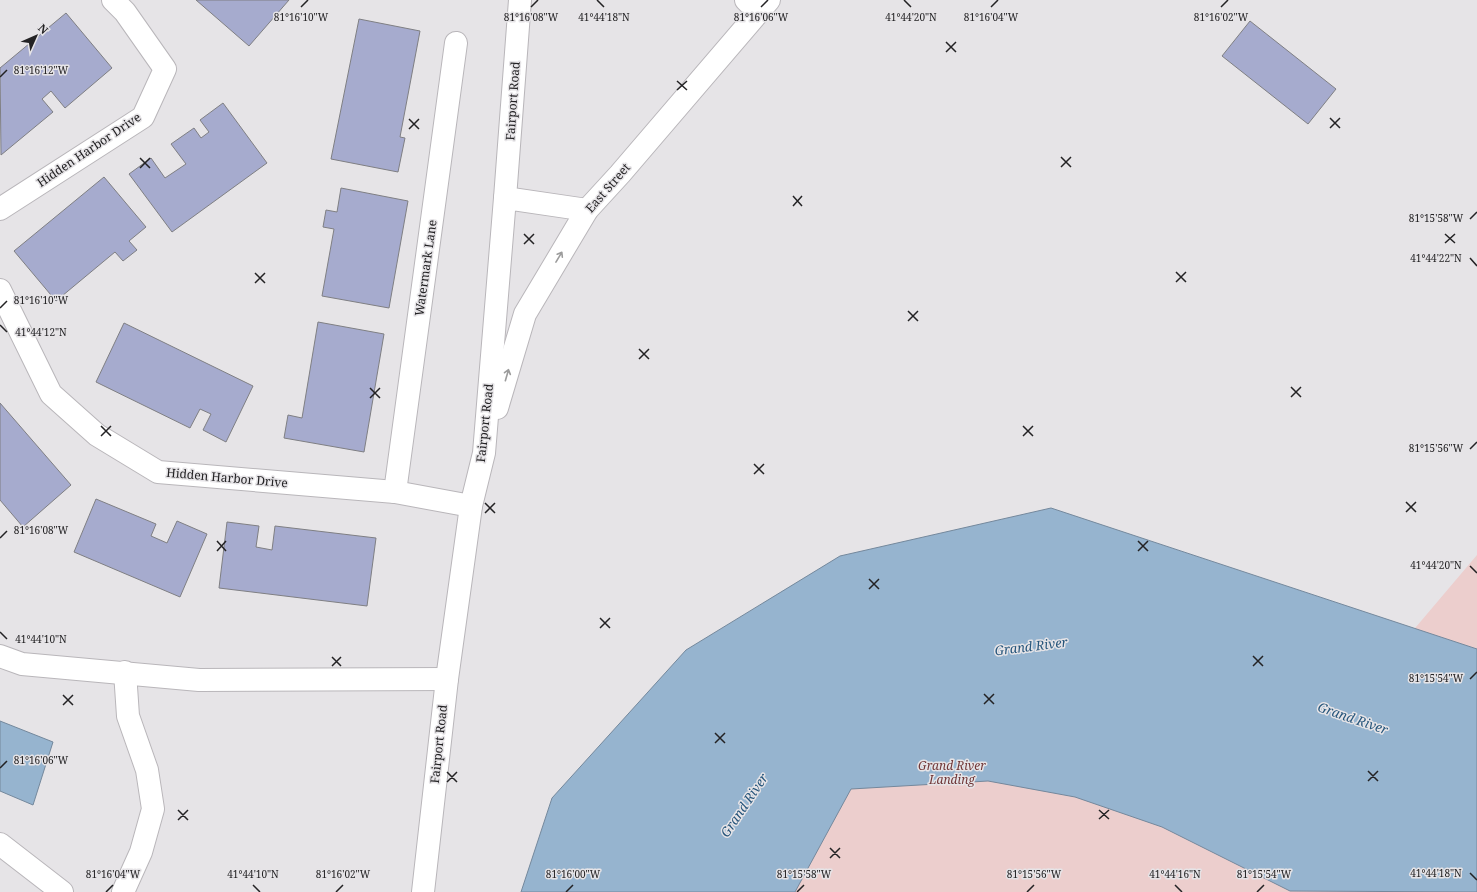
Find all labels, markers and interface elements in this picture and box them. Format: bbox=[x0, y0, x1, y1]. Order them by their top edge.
text: 81°16'10"W bbox=[274, 10, 329, 24]
text: 81°16'08"W bbox=[504, 10, 559, 24]
text: 41°44'18"N bbox=[578, 10, 630, 24]
text: 81°16'06"W bbox=[734, 10, 789, 24]
text: 41°44'20"N bbox=[885, 10, 937, 24]
text: 81°16'04"W bbox=[964, 10, 1019, 24]
text: 81°16'02"W bbox=[1194, 10, 1249, 24]
north arrow bbox=[16, 16, 56, 56]
text: N bbox=[35, 20, 52, 37]
street label: Fairport Road bbox=[501, 60, 524, 141]
text: 81°16'12"W bbox=[14, 63, 69, 77]
street label: Hidden Harbor Drive bbox=[33, 108, 144, 191]
street label: East Street bbox=[581, 159, 634, 216]
text: 81°15'58"W bbox=[1409, 211, 1464, 225]
street label: Watermark Lane bbox=[410, 219, 441, 317]
one-way arrow bbox=[555, 251, 563, 263]
text: 41°44'22"N bbox=[1410, 251, 1462, 265]
text: 81°16'10"W bbox=[14, 293, 69, 307]
text: 41°44'12"N bbox=[15, 325, 67, 339]
one-way arrow bbox=[504, 369, 511, 382]
street label: Fairport Road bbox=[472, 382, 497, 463]
text: 81°15'56"W bbox=[1409, 441, 1464, 455]
street label: Hidden Harbor Drive bbox=[166, 464, 289, 491]
text: 81°16'08"W bbox=[14, 523, 69, 537]
text: 41°44'20"N bbox=[1410, 558, 1462, 572]
text: 41°44'10"N bbox=[15, 632, 67, 646]
water label: Grand River bbox=[993, 632, 1069, 659]
text: 81°15'54"W bbox=[1409, 671, 1464, 685]
water label: Grand River bbox=[1315, 698, 1391, 739]
street label: Fairport Road bbox=[426, 703, 451, 784]
text: 81°16'06"W bbox=[14, 753, 69, 767]
park label: Grand River Landing bbox=[918, 757, 986, 788]
water label: Grand River bbox=[716, 769, 772, 840]
text: 41°44'18"N bbox=[1410, 866, 1462, 880]
text: 81°16'04"W bbox=[86, 867, 141, 881]
text: 41°44'10"N bbox=[227, 867, 279, 881]
text: 81°16'02"W bbox=[316, 867, 371, 881]
text: 81°16'00"W bbox=[546, 867, 601, 881]
text: 81°15'58"W bbox=[777, 867, 832, 881]
text: 81°15'56"W bbox=[1007, 867, 1062, 881]
text: 41°44'16"N bbox=[1149, 867, 1201, 881]
text: 81°15'54"W bbox=[1237, 867, 1292, 881]

